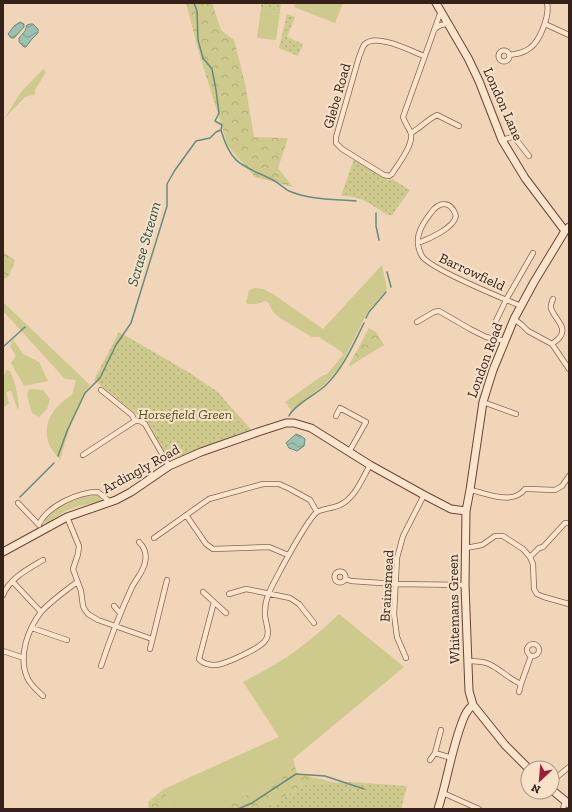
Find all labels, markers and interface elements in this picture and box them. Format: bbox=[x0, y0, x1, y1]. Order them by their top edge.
street label: Glebe Road bbox=[320, 61, 355, 131]
street label: London Lane bbox=[479, 65, 527, 143]
water label: Scrase Stream bbox=[123, 199, 165, 288]
street label: Barrowfield bbox=[436, 249, 508, 295]
street label: London Road bbox=[464, 320, 507, 400]
park label: Horsefield Green bbox=[138, 406, 232, 423]
street label: Ardingly Road bbox=[99, 441, 183, 497]
street label: Brainsmead bbox=[377, 549, 397, 623]
street label: Whitemans Green bbox=[445, 554, 463, 664]
north arrow bbox=[520, 760, 560, 800]
text: N bbox=[529, 781, 542, 796]

